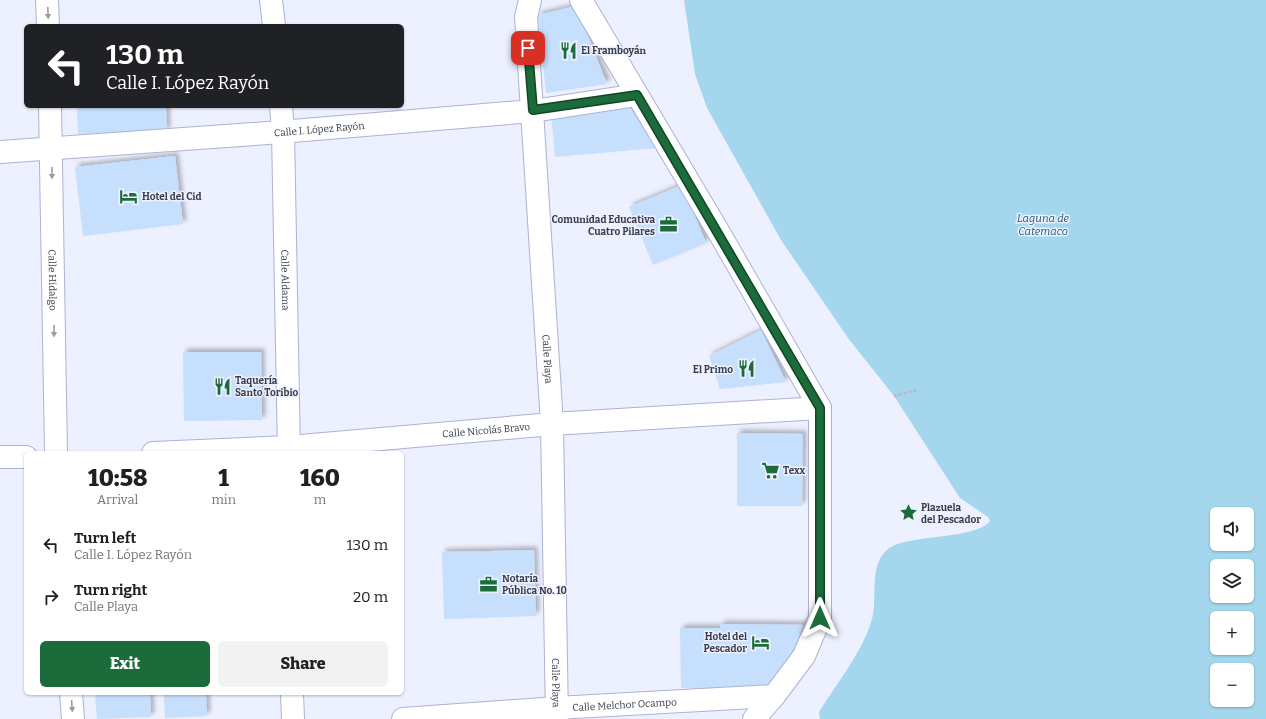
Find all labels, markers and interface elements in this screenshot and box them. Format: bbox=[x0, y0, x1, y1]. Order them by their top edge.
one-way arrow bbox=[44, 7, 51, 19]
pin bbox=[511, 31, 545, 65]
icon: arrive bbox=[517, 37, 539, 59]
text: 130 m bbox=[106, 38, 184, 71]
icon: left bbox=[40, 40, 92, 92]
restaurant icon: El Framboyán bbox=[558, 40, 578, 60]
place label: El Framboyán bbox=[581, 44, 647, 57]
text: Calle I. López Rayón bbox=[106, 72, 269, 94]
street label: Calle I. López Rayón bbox=[273, 120, 366, 139]
one-way arrow bbox=[49, 167, 55, 180]
hotel icon: Hotel del Cid bbox=[119, 186, 139, 206]
place label: Hotel del Cid bbox=[142, 191, 202, 203]
water label: Laguna de Catemaco bbox=[1017, 212, 1070, 238]
place label: Comunidad Educativa Cuatro Pilares bbox=[552, 214, 655, 238]
office icon: Comunidad Educativa Cuatro Pilares bbox=[658, 215, 678, 235]
street label: Calle Hidalgo bbox=[45, 249, 59, 311]
street label: Calle Aldama bbox=[278, 249, 291, 311]
one-way arrow bbox=[51, 325, 57, 338]
street label: Calle Playa bbox=[539, 334, 554, 384]
restaurant icon: El Primo bbox=[736, 359, 756, 379]
place label: El Primo bbox=[693, 364, 733, 376]
place label: Taquería Santo Toribio bbox=[235, 374, 299, 399]
restaurant icon: Taquería Santo Toribio bbox=[212, 376, 232, 396]
street label: Calle Nicolás Bravo bbox=[442, 421, 531, 441]
supermarket icon: Texx bbox=[760, 460, 780, 480]
text: 10:58 bbox=[88, 464, 147, 492]
text: 1 bbox=[218, 464, 229, 492]
text: 160 bbox=[300, 464, 340, 492]
place label: Texx bbox=[783, 465, 806, 477]
text: Arrival bbox=[97, 492, 138, 507]
text: min bbox=[211, 492, 236, 507]
text: m bbox=[314, 492, 326, 507]
place label: Plazuela del Pescador bbox=[921, 502, 981, 526]
place icon: Plazuela del Pescador bbox=[898, 503, 918, 523]
map controls bbox=[1210, 507, 1254, 707]
button: sound bbox=[1210, 507, 1254, 551]
text: Turn left bbox=[74, 529, 136, 547]
icon: left bbox=[40, 534, 62, 556]
text: 130 m bbox=[346, 536, 388, 554]
text: Calle I. López Rayón bbox=[74, 547, 192, 562]
button: layers bbox=[1210, 559, 1254, 603]
place label: Notaría Pública No. 10 bbox=[502, 572, 567, 597]
office icon: Notaría Pública No. 10 bbox=[479, 574, 499, 594]
text: Turn right bbox=[74, 581, 147, 599]
icon: right bbox=[40, 586, 62, 608]
text: 20 m bbox=[353, 588, 388, 606]
position arrow bbox=[799, 597, 841, 639]
text: Calle Playa bbox=[74, 599, 138, 614]
button: + bbox=[1210, 611, 1254, 655]
place label: Hotel del Pescador bbox=[703, 631, 747, 655]
hotel icon: Hotel del Pescador bbox=[750, 632, 770, 652]
button: Exit bbox=[40, 641, 210, 687]
button: Share bbox=[218, 641, 388, 687]
street label: Calle Playa bbox=[549, 658, 562, 708]
button: − bbox=[1210, 663, 1254, 707]
street label: Calle Melchor Ocampo bbox=[572, 696, 677, 714]
one-way arrow bbox=[68, 700, 75, 712]

